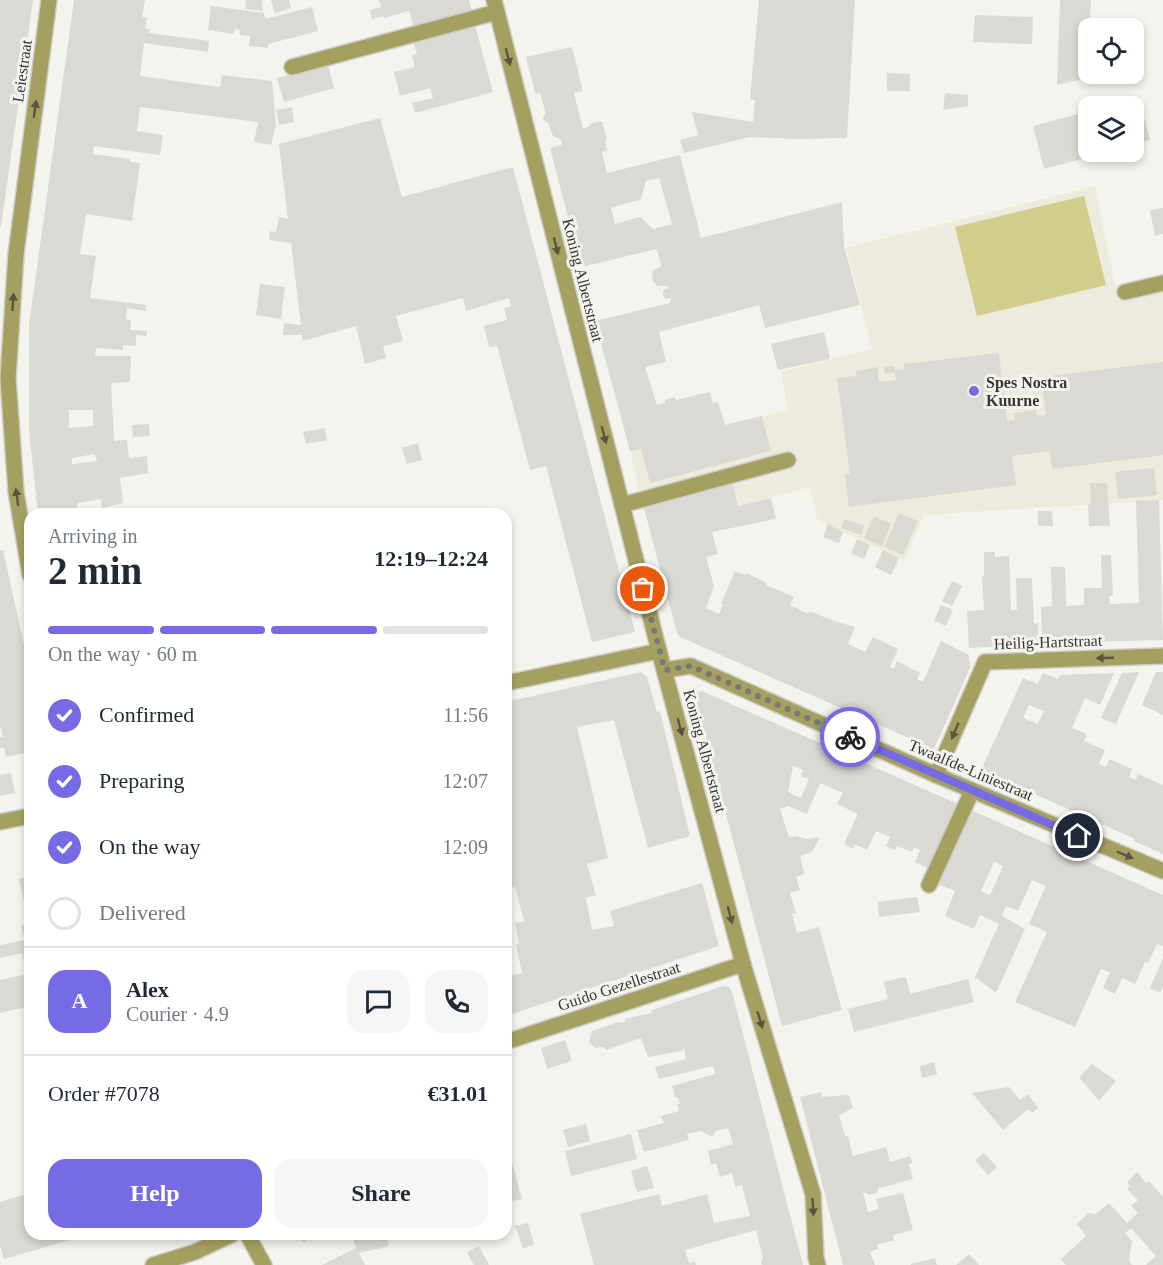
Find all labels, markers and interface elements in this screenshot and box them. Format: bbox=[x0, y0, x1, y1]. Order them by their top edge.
map controls bbox=[1078, 18, 1144, 162]
button: locate bbox=[1078, 18, 1144, 84]
street label: Leiestraat bbox=[9, 38, 35, 103]
one-way arrow bbox=[504, 47, 514, 66]
button: layers bbox=[1078, 96, 1144, 162]
one-way arrow bbox=[30, 99, 40, 118]
street label: Koning Albertstraat bbox=[558, 217, 607, 344]
one-way arrow bbox=[552, 236, 562, 255]
one-way arrow bbox=[8, 293, 17, 312]
place label: Spes Nostra Kuurne bbox=[986, 374, 1067, 409]
marker: Spes Nostra Kuurne bbox=[967, 384, 981, 398]
one-way arrow bbox=[599, 426, 609, 444]
one-way arrow bbox=[13, 487, 22, 506]
text: Arriving in bbox=[48, 525, 137, 547]
text: 12:19–12:24 bbox=[374, 546, 488, 571]
text: 2 min bbox=[48, 549, 142, 592]
pin bbox=[617, 563, 668, 614]
icon: bag bbox=[626, 572, 659, 605]
street label: Heilig-Hartstraat bbox=[994, 632, 1103, 653]
text: On the way · 60 m bbox=[48, 643, 197, 665]
one-way arrow bbox=[1095, 653, 1114, 663]
street label: Koning Albertstraat bbox=[679, 688, 730, 815]
icon: check bbox=[48, 699, 81, 732]
text: Confirmed bbox=[99, 702, 194, 727]
text: 11:56 bbox=[443, 704, 488, 726]
courier bbox=[820, 707, 880, 767]
one-way arrow bbox=[676, 718, 685, 736]
icon: bike bbox=[834, 721, 867, 754]
one-way arrow bbox=[950, 722, 960, 740]
street label: Twaalfde-Liniestraat bbox=[906, 736, 1036, 804]
icon: check bbox=[48, 765, 81, 798]
text: Preparing bbox=[99, 768, 185, 793]
text: 12:07 bbox=[442, 770, 488, 792]
pin bbox=[1052, 810, 1103, 861]
icon: home bbox=[1061, 819, 1094, 852]
icon: check bbox=[48, 831, 81, 864]
text: On the way bbox=[99, 834, 200, 859]
text: 12:09 bbox=[442, 836, 488, 858]
one-way arrow bbox=[1116, 850, 1134, 860]
text: Delivered bbox=[99, 900, 186, 925]
one-way arrow bbox=[726, 907, 735, 925]
street label: Guido Gezellestraat bbox=[556, 958, 683, 1014]
button: chat bbox=[347, 970, 410, 1033]
button: phone bbox=[425, 970, 488, 1033]
text: Alex bbox=[126, 977, 169, 1002]
text: A bbox=[72, 988, 87, 1013]
text: Courier · 4.9 bbox=[126, 1003, 229, 1025]
one-way arrow bbox=[756, 1011, 765, 1029]
text: Order #7078 bbox=[48, 1081, 160, 1106]
text: €31.01 bbox=[428, 1081, 488, 1106]
button: Help bbox=[48, 1159, 262, 1228]
button: Share bbox=[274, 1159, 488, 1228]
one-way arrow bbox=[809, 1197, 818, 1216]

